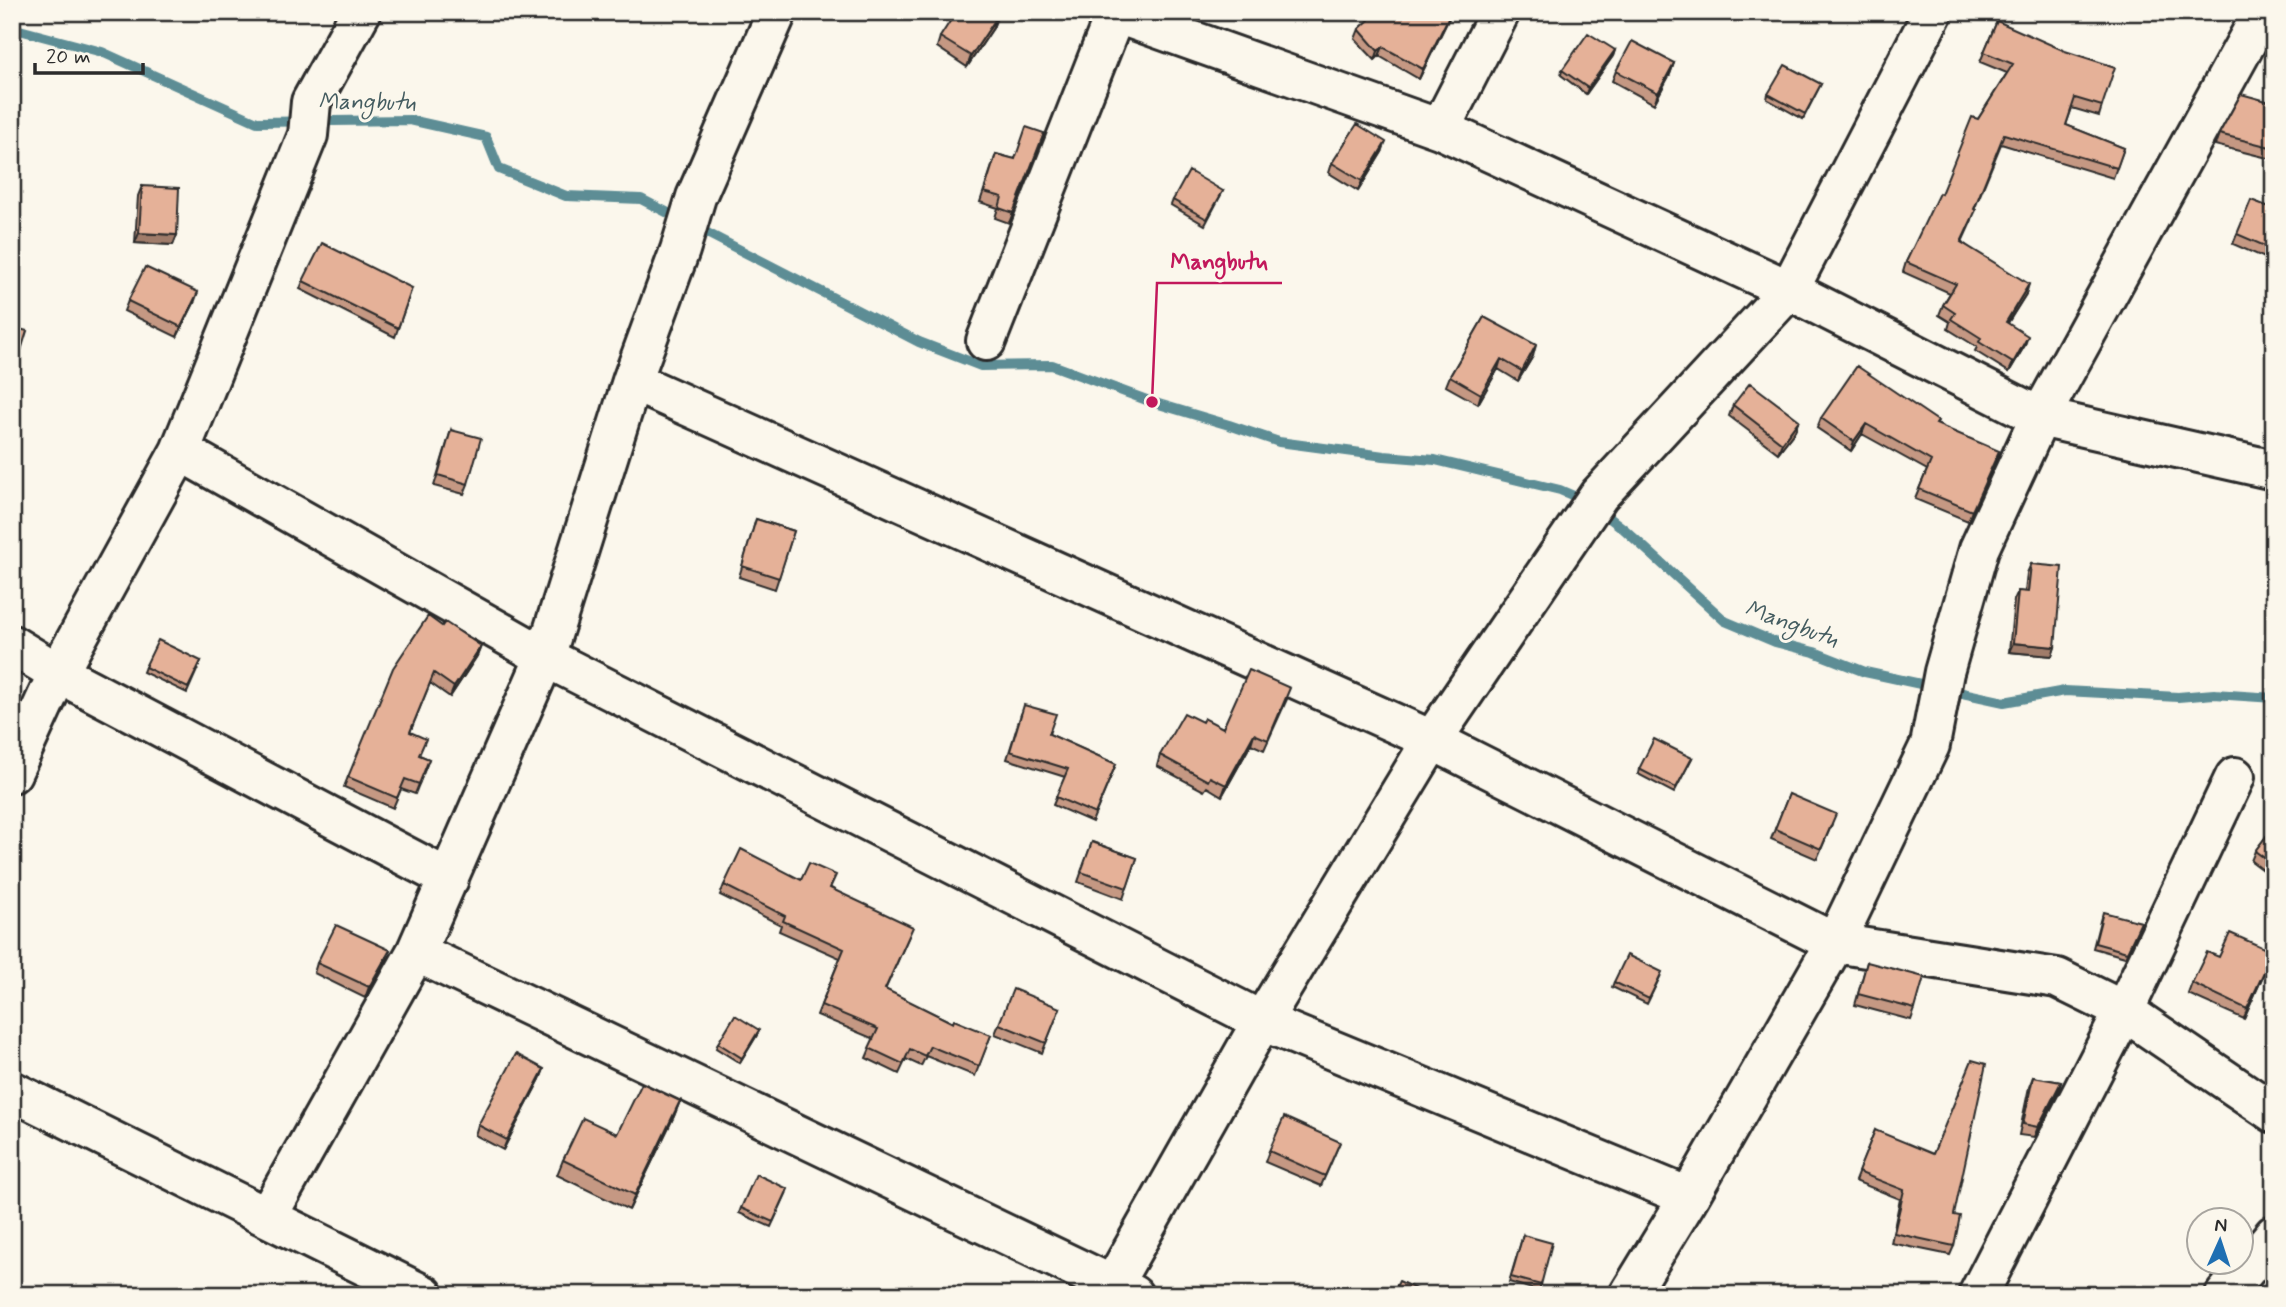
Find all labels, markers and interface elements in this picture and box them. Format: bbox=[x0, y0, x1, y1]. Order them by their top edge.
scale bar bbox=[35, 32, 144, 76]
text: 20 m bbox=[46, 43, 91, 71]
water label: Mangbutu bbox=[318, 87, 416, 121]
callout: Mangbutu bbox=[1157, 239, 1282, 283]
text: Mangbutu bbox=[1170, 248, 1269, 280]
water label: Mangbutu bbox=[1740, 594, 1842, 658]
north arrow bbox=[2184, 1206, 2254, 1276]
text: N bbox=[2214, 1213, 2228, 1238]

